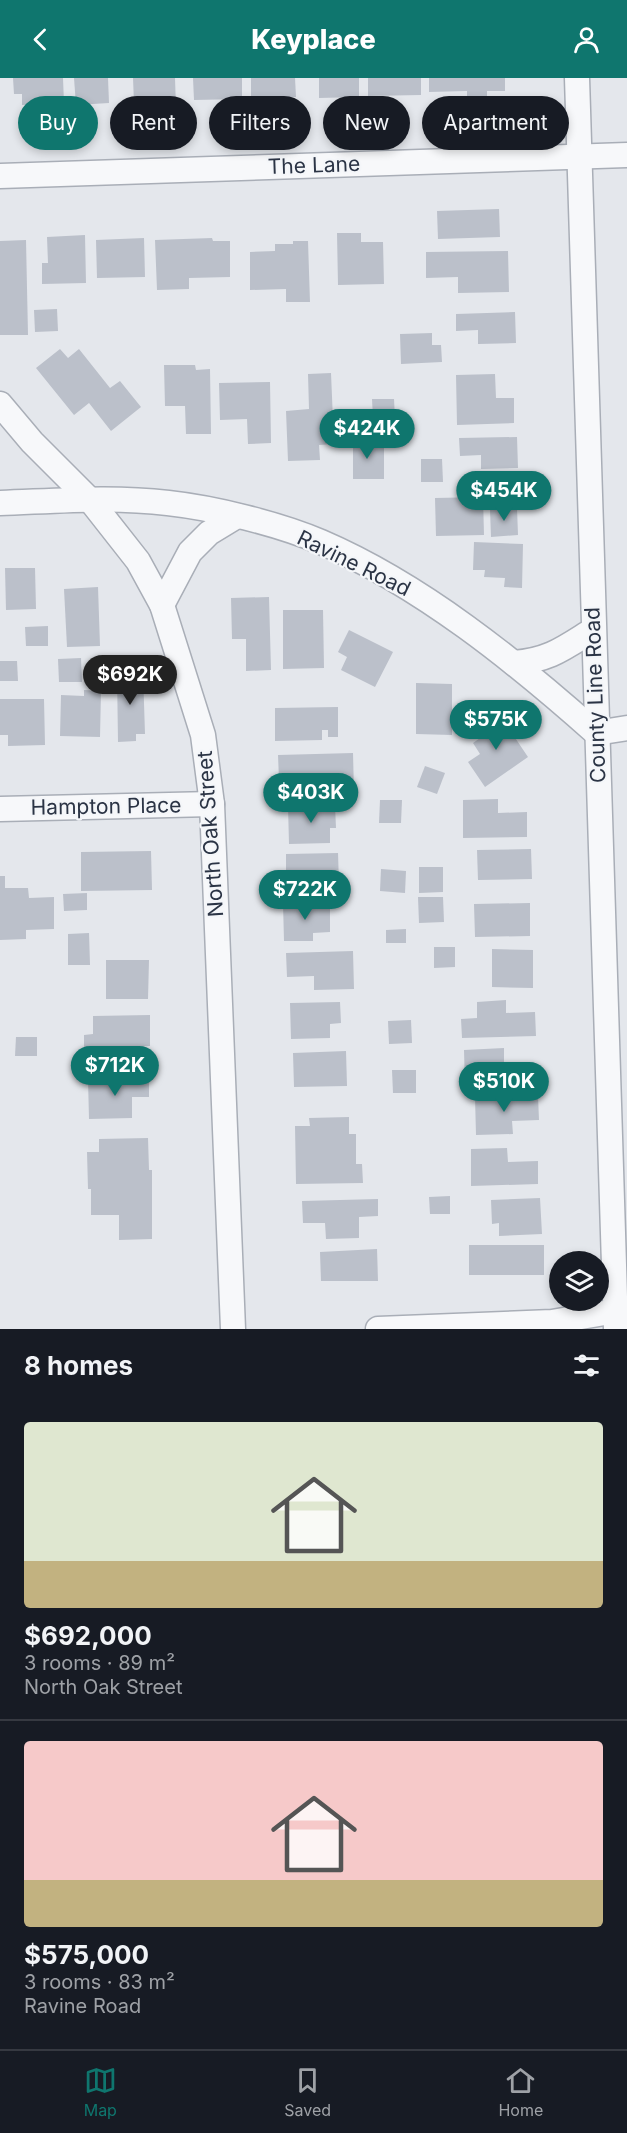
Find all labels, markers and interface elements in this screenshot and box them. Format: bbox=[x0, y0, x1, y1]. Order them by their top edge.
icon: back bbox=[24, 23, 57, 56]
text: Keyplace bbox=[251, 23, 376, 56]
icon: person bbox=[570, 23, 603, 56]
chip: Buy bbox=[18, 96, 98, 150]
chip: Rent bbox=[110, 96, 197, 150]
chip: Filters bbox=[209, 96, 311, 150]
chip: New bbox=[323, 96, 410, 150]
chip: Apartment bbox=[422, 96, 569, 150]
street label: The Lane bbox=[267, 151, 361, 179]
pin: $424K bbox=[325, 409, 409, 460]
text: $424K bbox=[334, 416, 400, 440]
pin: $454K bbox=[462, 471, 546, 522]
text: $454K bbox=[470, 478, 538, 502]
street label: Ravine Road bbox=[293, 525, 415, 601]
street label: County Line Road bbox=[579, 607, 611, 783]
pin: $692K bbox=[88, 655, 172, 706]
text: $692K bbox=[97, 662, 163, 686]
pin: $575K bbox=[454, 700, 538, 751]
text: $575K bbox=[464, 707, 528, 731]
street label: North Oak Street bbox=[192, 750, 228, 918]
pin: $403K bbox=[269, 773, 353, 824]
text: $403K bbox=[277, 780, 345, 804]
street label: Hampton Place bbox=[30, 792, 182, 820]
pin: $722K bbox=[263, 870, 347, 921]
text: $722K bbox=[273, 877, 337, 901]
pin: $712K bbox=[73, 1046, 157, 1097]
text: $712K bbox=[85, 1053, 145, 1077]
pin: $510K bbox=[462, 1062, 546, 1113]
text: $510K bbox=[473, 1069, 535, 1093]
map controls bbox=[549, 1251, 609, 1311]
button: layers bbox=[549, 1251, 609, 1311]
icon: filters bbox=[570, 1349, 603, 1382]
text: 8 homes bbox=[24, 1350, 133, 1381]
icon: home bbox=[260, 1461, 368, 1569]
text: $692,000 bbox=[24, 1620, 152, 1651]
text: 3 rooms · 89 m² bbox=[24, 1651, 175, 1675]
text: North Oak Street bbox=[24, 1675, 182, 1699]
icon: home bbox=[260, 1780, 368, 1888]
text: $575,000 bbox=[24, 1939, 149, 1970]
text: 3 rooms · 83 m² bbox=[24, 1970, 175, 1994]
text: Ravine Road bbox=[24, 1994, 141, 2018]
tab: Map bbox=[84, 2064, 117, 2120]
tab: Saved bbox=[284, 2064, 331, 2120]
tab: Home bbox=[498, 2064, 543, 2120]

